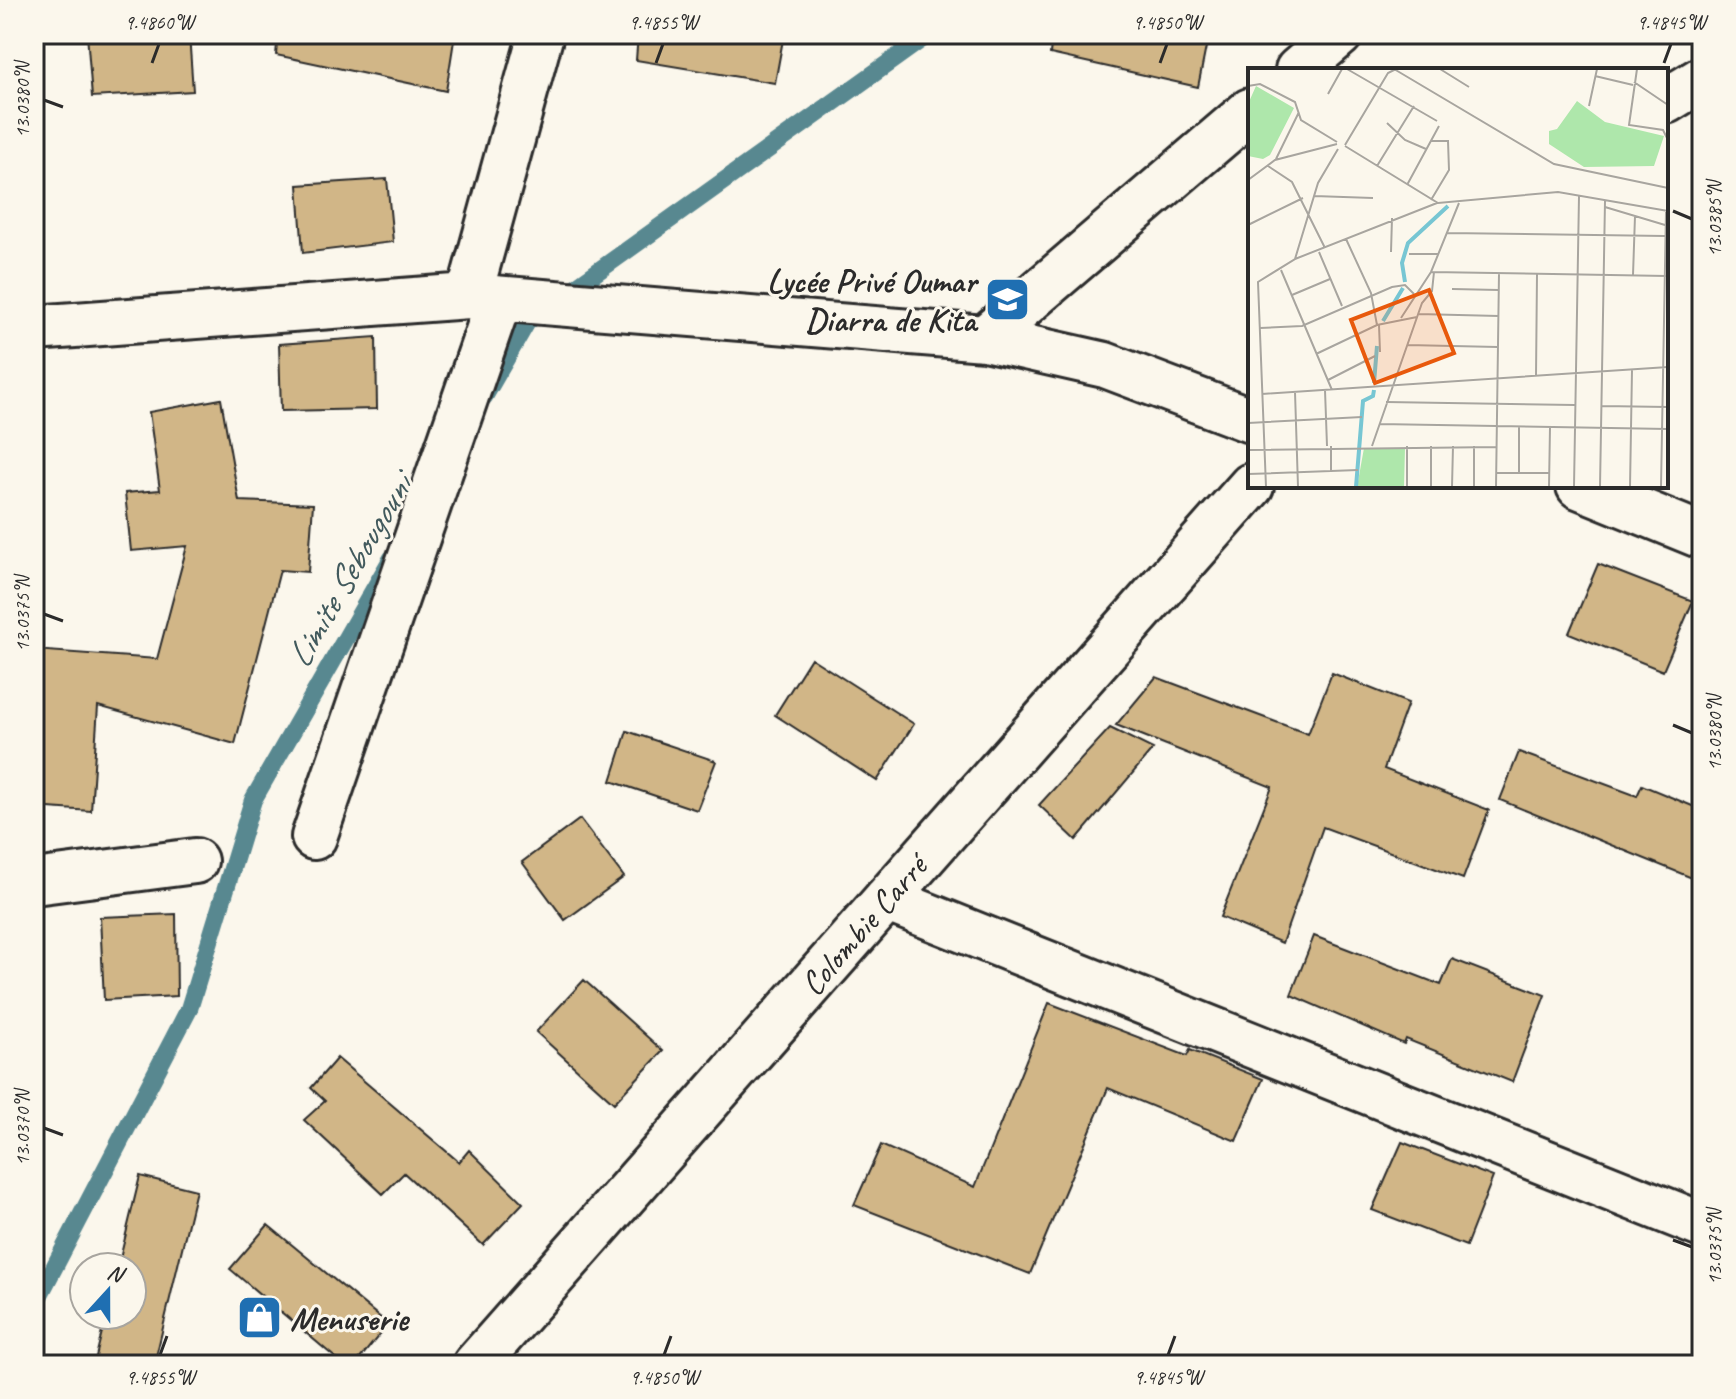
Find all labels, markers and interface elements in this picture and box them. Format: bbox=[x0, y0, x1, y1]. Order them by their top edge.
text: 9.4860°W bbox=[124, 10, 197, 35]
text: 9.4855°W bbox=[628, 10, 701, 35]
text: 9.4850°W bbox=[1132, 10, 1205, 35]
text: 9.4845°W bbox=[1636, 10, 1709, 35]
text: 13.0380°N bbox=[10, 59, 35, 138]
inset map bbox=[1248, 68, 1668, 488]
text: 13.0385°N bbox=[1702, 178, 1727, 257]
place label: Lycée Privé Oumar Diarra de Kita bbox=[767, 259, 980, 341]
school or university icon: Lycée Privé Oumar Diarra de Kita bbox=[983, 276, 1031, 324]
water label: Limite Sebougouni bbox=[276, 460, 427, 675]
text: 13.0375°N bbox=[10, 573, 35, 652]
text: 13.0380°N bbox=[1702, 692, 1727, 771]
street label: Colombie Carré bbox=[791, 842, 939, 1004]
text: 13.0370°N bbox=[10, 1087, 35, 1166]
text: 13.0375°N bbox=[1702, 1206, 1727, 1285]
north arrow bbox=[68, 1251, 148, 1331]
text: N bbox=[103, 1258, 129, 1290]
shop icon: Menuserie bbox=[235, 1294, 283, 1342]
place label: Menuserie bbox=[290, 1297, 410, 1340]
text: 9.4855°W bbox=[125, 1365, 198, 1390]
text: 9.4850°W bbox=[629, 1365, 702, 1390]
text: 9.4845°W bbox=[1133, 1365, 1206, 1390]

